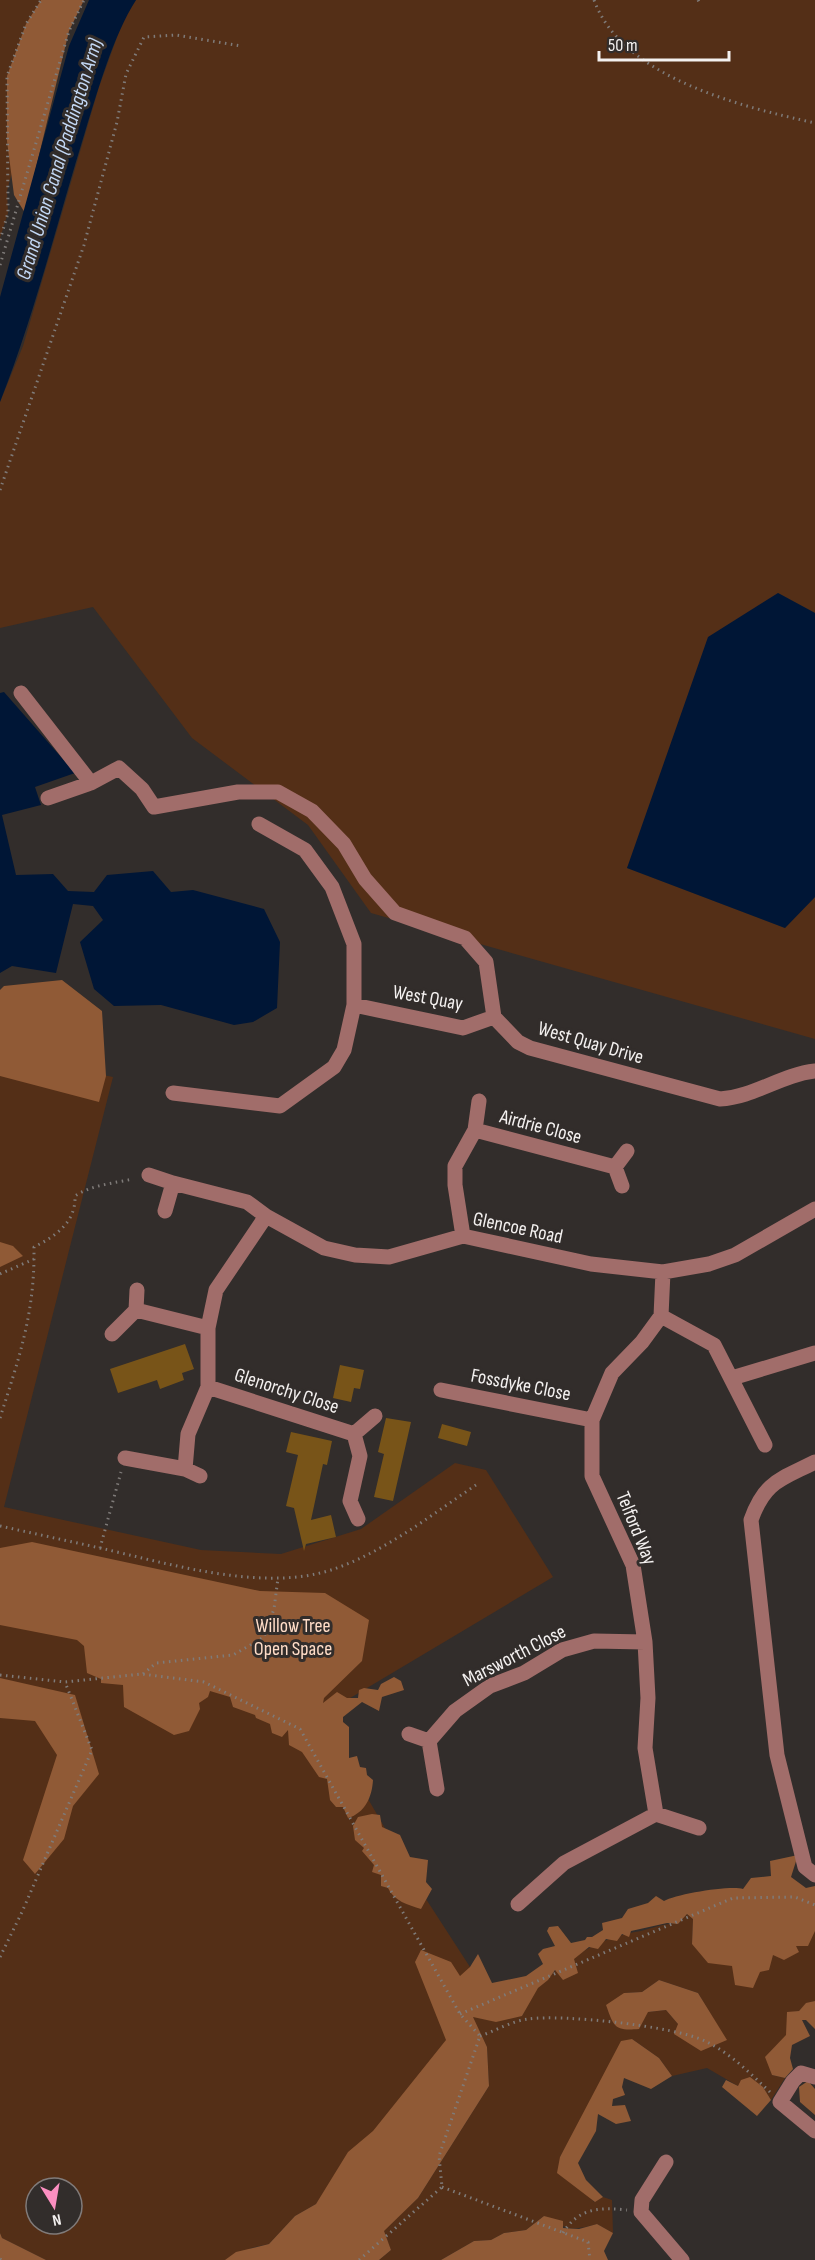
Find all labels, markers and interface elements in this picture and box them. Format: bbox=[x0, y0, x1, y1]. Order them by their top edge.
scale bar bbox=[599, 24, 730, 62]
water label: Grand Union Canal (Paddington Arm) bbox=[11, 35, 108, 283]
text: 50 m bbox=[608, 35, 638, 56]
street label: West Quay bbox=[391, 980, 465, 1016]
street label: West Quay Drive bbox=[535, 1016, 646, 1069]
street label: Airdrie Close bbox=[496, 1104, 584, 1149]
street label: Glencoe Road bbox=[471, 1207, 565, 1249]
street label: Glenorchy Close bbox=[231, 1363, 342, 1419]
street label: Fossdyke Close bbox=[469, 1364, 573, 1406]
street label: Telford Way bbox=[611, 1488, 662, 1569]
park label: Willow Tree Open Space bbox=[254, 1614, 332, 1661]
street label: Marsworth Close bbox=[459, 1620, 570, 1692]
north arrow bbox=[24, 2176, 84, 2236]
text: N bbox=[51, 2209, 63, 2229]

